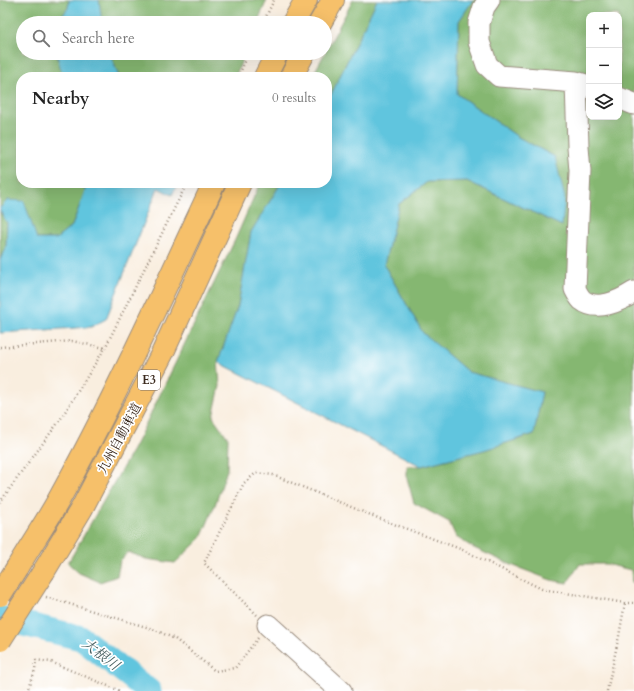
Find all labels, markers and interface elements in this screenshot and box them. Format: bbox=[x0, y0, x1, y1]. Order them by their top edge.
map controls bbox=[586, 12, 622, 120]
button: + bbox=[586, 12, 622, 48]
search box bbox=[16, 16, 332, 60]
icon: search bbox=[30, 27, 52, 49]
text: Search here bbox=[62, 28, 135, 48]
button: − bbox=[586, 48, 622, 84]
button: layers bbox=[586, 84, 622, 120]
text: Nearby bbox=[32, 87, 89, 110]
text: 0 results bbox=[272, 89, 316, 107]
road number: E3 bbox=[138, 370, 160, 390]
street label: 九州自動車道 bbox=[94, 400, 146, 477]
water label: 大根川 bbox=[78, 634, 125, 676]

